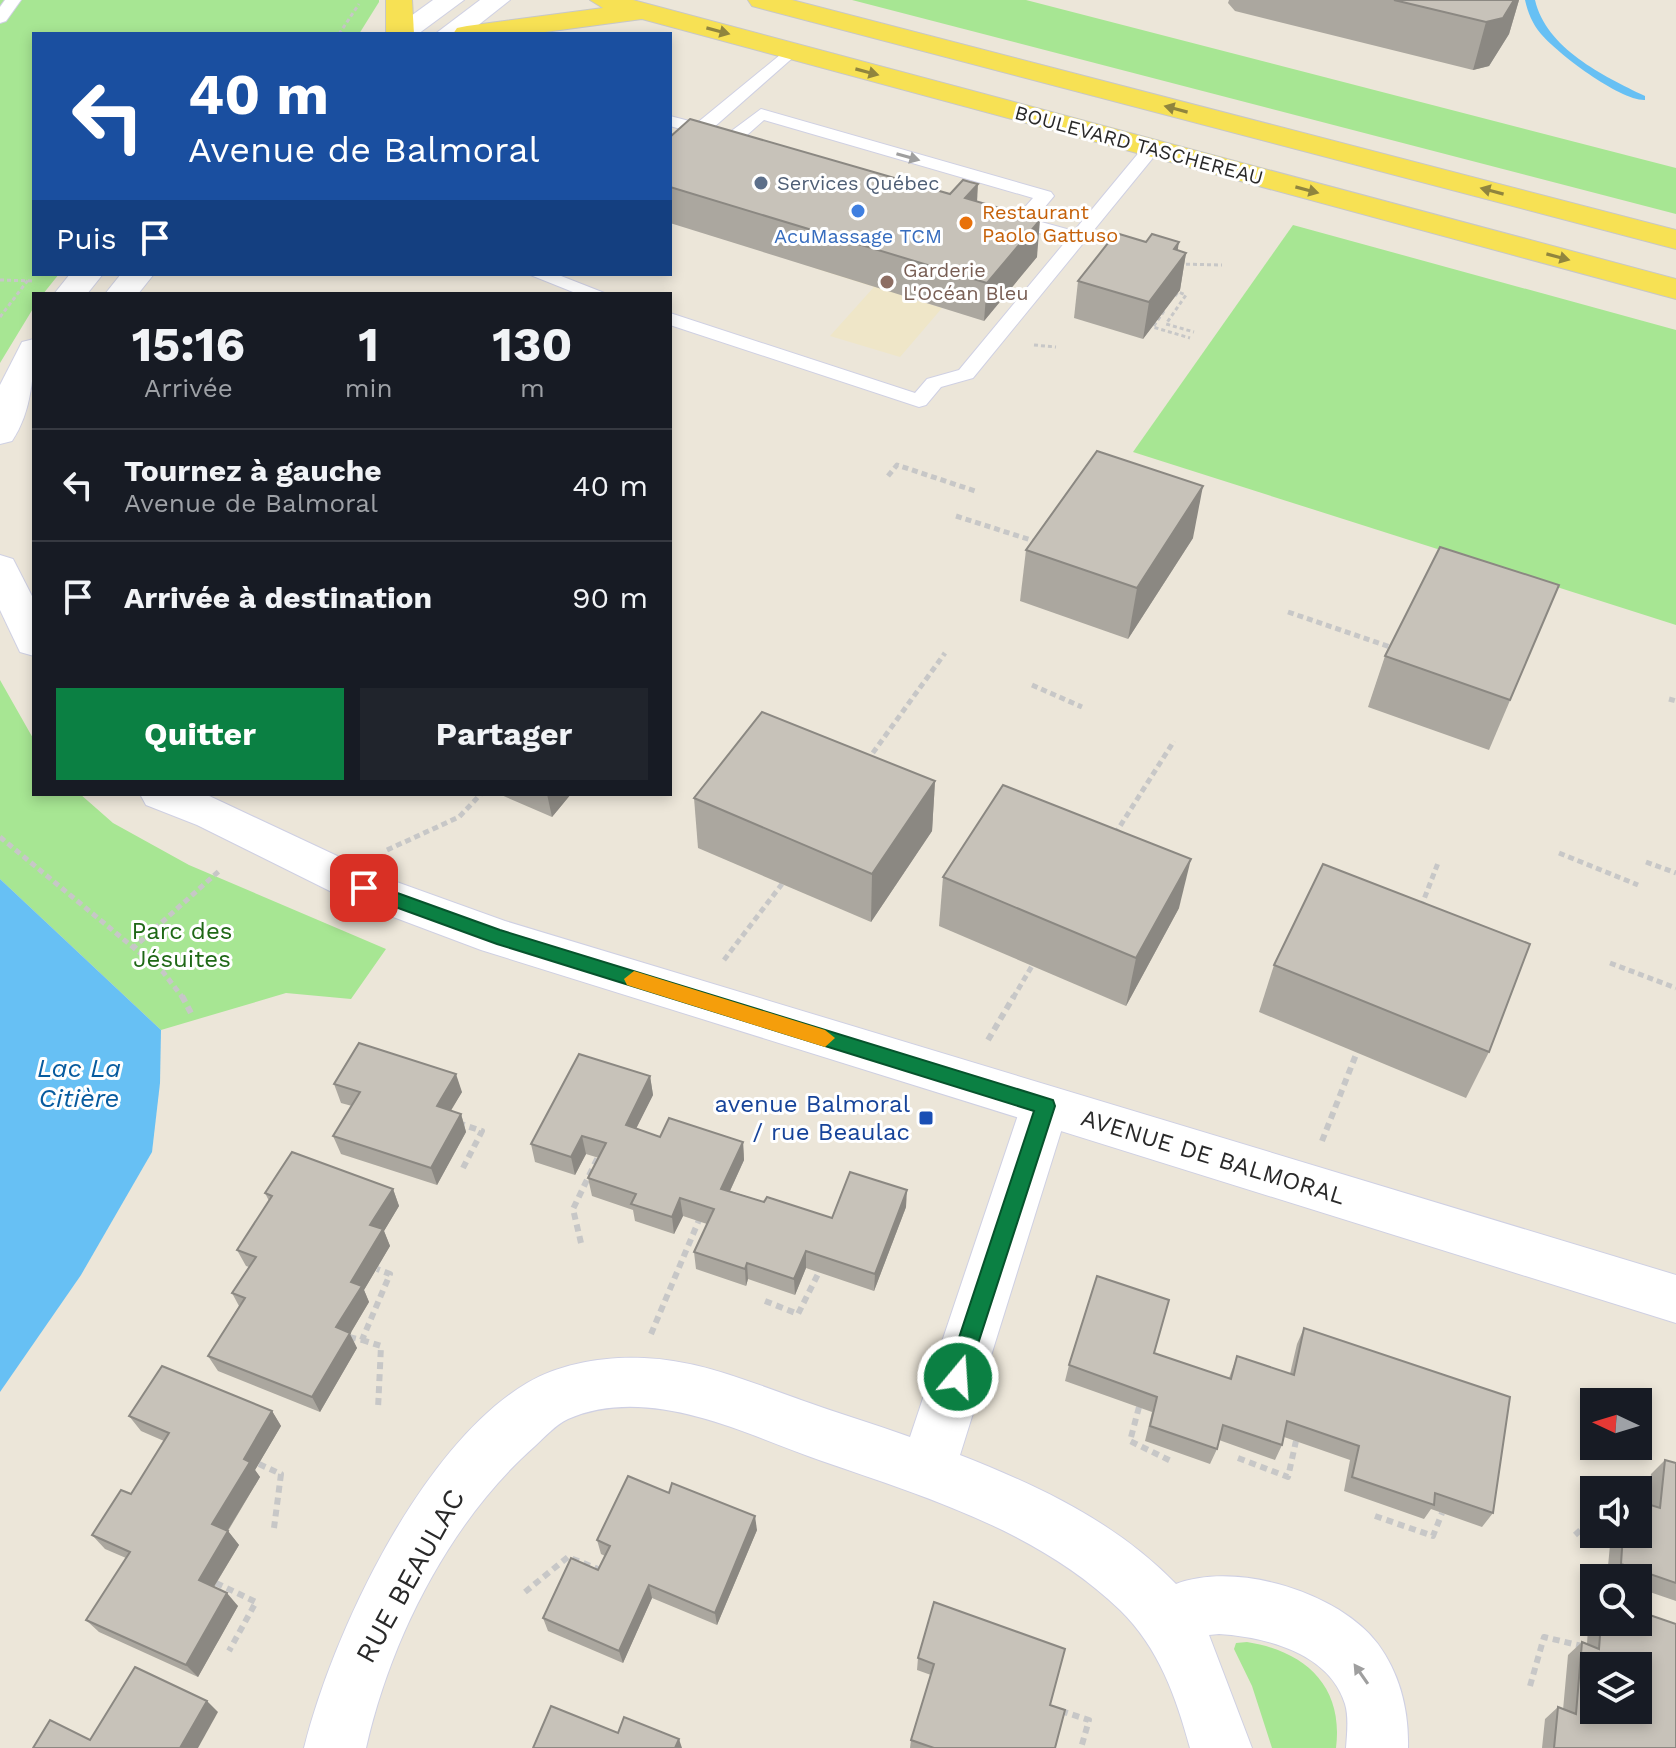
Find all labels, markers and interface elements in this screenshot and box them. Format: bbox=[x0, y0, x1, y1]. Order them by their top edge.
one-way arrow bbox=[705, 26, 730, 38]
text: 40 m bbox=[188, 62, 329, 128]
icon: left bbox=[56, 64, 160, 168]
one-way arrow bbox=[854, 66, 879, 78]
street label: BOULEVARD TASCHEREAU bbox=[1012, 100, 1266, 190]
one-way arrow bbox=[1163, 102, 1188, 114]
text: Avenue de Balmoral bbox=[188, 129, 540, 171]
one-way arrow bbox=[895, 151, 920, 163]
place label: Services Québec bbox=[777, 171, 939, 195]
marker: Services Québec bbox=[752, 174, 770, 192]
one-way arrow bbox=[1295, 184, 1320, 196]
one-way arrow bbox=[1480, 185, 1505, 197]
place label: Restaurant Paolo Gattuso bbox=[982, 200, 1118, 247]
marker: AcuMassage TCM bbox=[849, 202, 867, 220]
marker: Restaurant Paolo Gattuso bbox=[957, 214, 975, 232]
icon: arrive bbox=[133, 216, 177, 260]
text: Puis bbox=[56, 221, 117, 256]
place label: AcuMassage TCM bbox=[774, 224, 942, 248]
one-way arrow bbox=[1546, 252, 1571, 264]
place label: Garderie L'Océan Bleu bbox=[903, 258, 1029, 305]
marker: Garderie L'Océan Bleu bbox=[878, 273, 896, 291]
text: 15:16 bbox=[132, 316, 245, 373]
text: 1 bbox=[358, 316, 379, 373]
text: 130 bbox=[492, 316, 572, 373]
text: Arrivée bbox=[144, 373, 233, 403]
text: min bbox=[345, 373, 393, 403]
text: m bbox=[520, 373, 545, 403]
text: Tournez à gauche bbox=[124, 453, 382, 488]
icon: left bbox=[56, 463, 100, 507]
text: 40 m bbox=[572, 468, 648, 503]
text: Avenue de Balmoral bbox=[124, 488, 378, 518]
icon: arrive bbox=[56, 575, 100, 619]
text: Arrivée à destination bbox=[124, 580, 432, 615]
text: 90 m bbox=[572, 580, 648, 615]
button: Quitter bbox=[56, 688, 344, 780]
button: Partager bbox=[360, 688, 648, 780]
pin bbox=[330, 854, 398, 922]
icon: arrive bbox=[342, 866, 386, 910]
park label: Parc des Jésuites bbox=[132, 917, 232, 973]
water label: Lac La Citière bbox=[37, 1053, 121, 1113]
place label: avenue Balmoral / rue Beaulac bbox=[715, 1090, 911, 1146]
street label: AVENUE DE BALMORAL bbox=[1078, 1103, 1348, 1211]
marker: avenue Balmoral / rue Beaulac bbox=[917, 1109, 935, 1127]
position arrow bbox=[916, 1335, 1000, 1419]
north arrow bbox=[1580, 1388, 1652, 1460]
map controls bbox=[1580, 1388, 1652, 1724]
button: sound bbox=[1580, 1476, 1652, 1548]
street label: RUE BEAULAC bbox=[349, 1483, 471, 1669]
button: search bbox=[1580, 1564, 1652, 1636]
button: layers bbox=[1580, 1652, 1652, 1724]
one-way arrow bbox=[1354, 1663, 1369, 1684]

